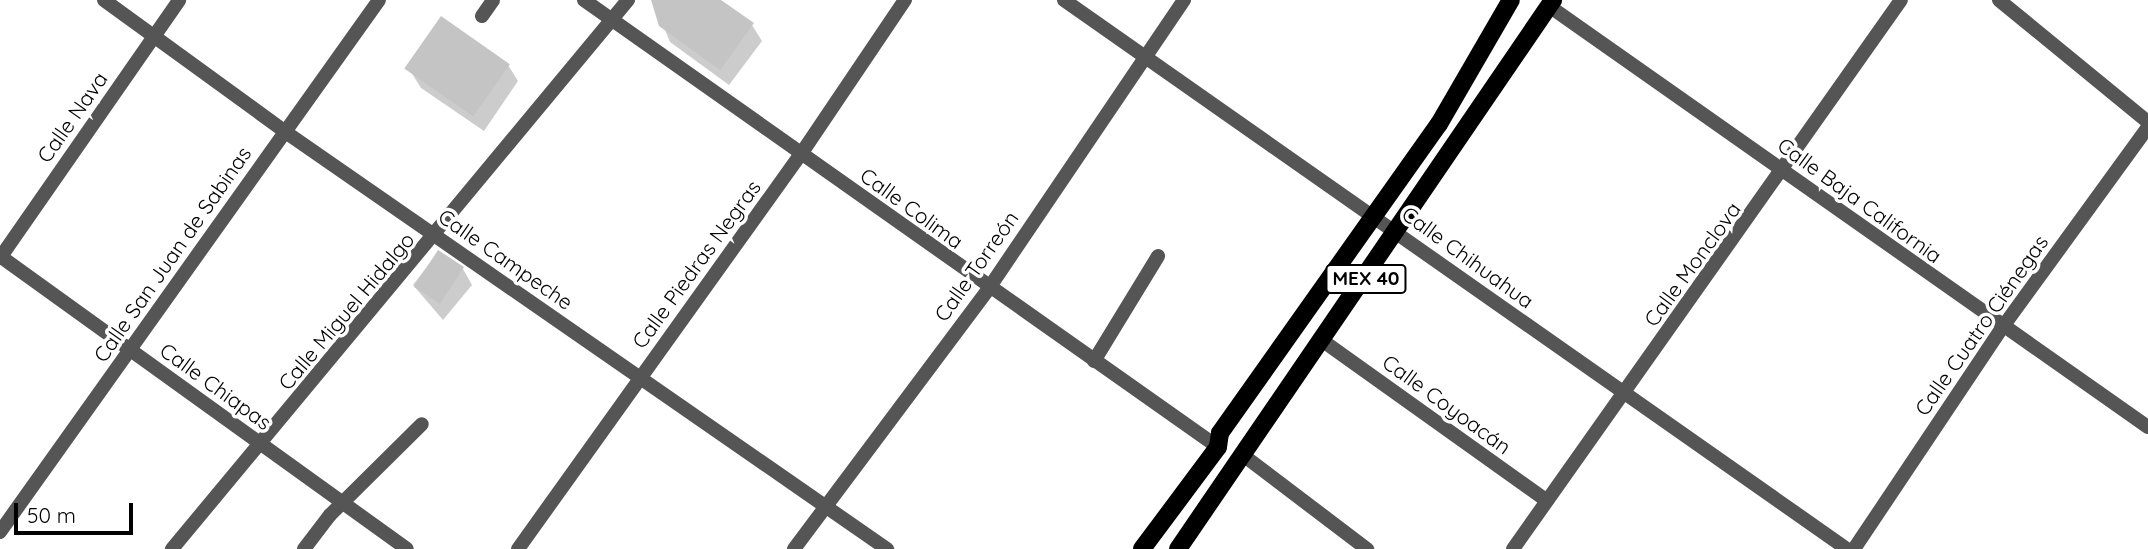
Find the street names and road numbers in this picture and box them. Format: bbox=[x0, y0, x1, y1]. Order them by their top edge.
street label: Calle Nava bbox=[32, 67, 112, 167]
street label: Calle Baja California bbox=[1773, 132, 1947, 268]
street label: Calle San Juan de Sabinas bbox=[88, 141, 256, 367]
street label: Calle Colima bbox=[856, 162, 968, 254]
street label: Calle Piedras Negras bbox=[627, 175, 765, 353]
street label: Calle Monclova bbox=[1638, 197, 1746, 331]
street label: Calle Chihuahua bbox=[1397, 201, 1539, 313]
street label: Calle Campeche bbox=[434, 203, 578, 315]
street label: Calle Torreón bbox=[929, 206, 1023, 326]
street label: Calle Miguel Hidalgo bbox=[273, 227, 419, 395]
street label: Calle Cuatro Ciénegas bbox=[1909, 230, 2053, 420]
road number: MEX 40 bbox=[1324, 264, 1408, 294]
street label: Calle Chiapas bbox=[155, 337, 277, 435]
street label: Calle Coyoacán bbox=[1378, 349, 1516, 459]

